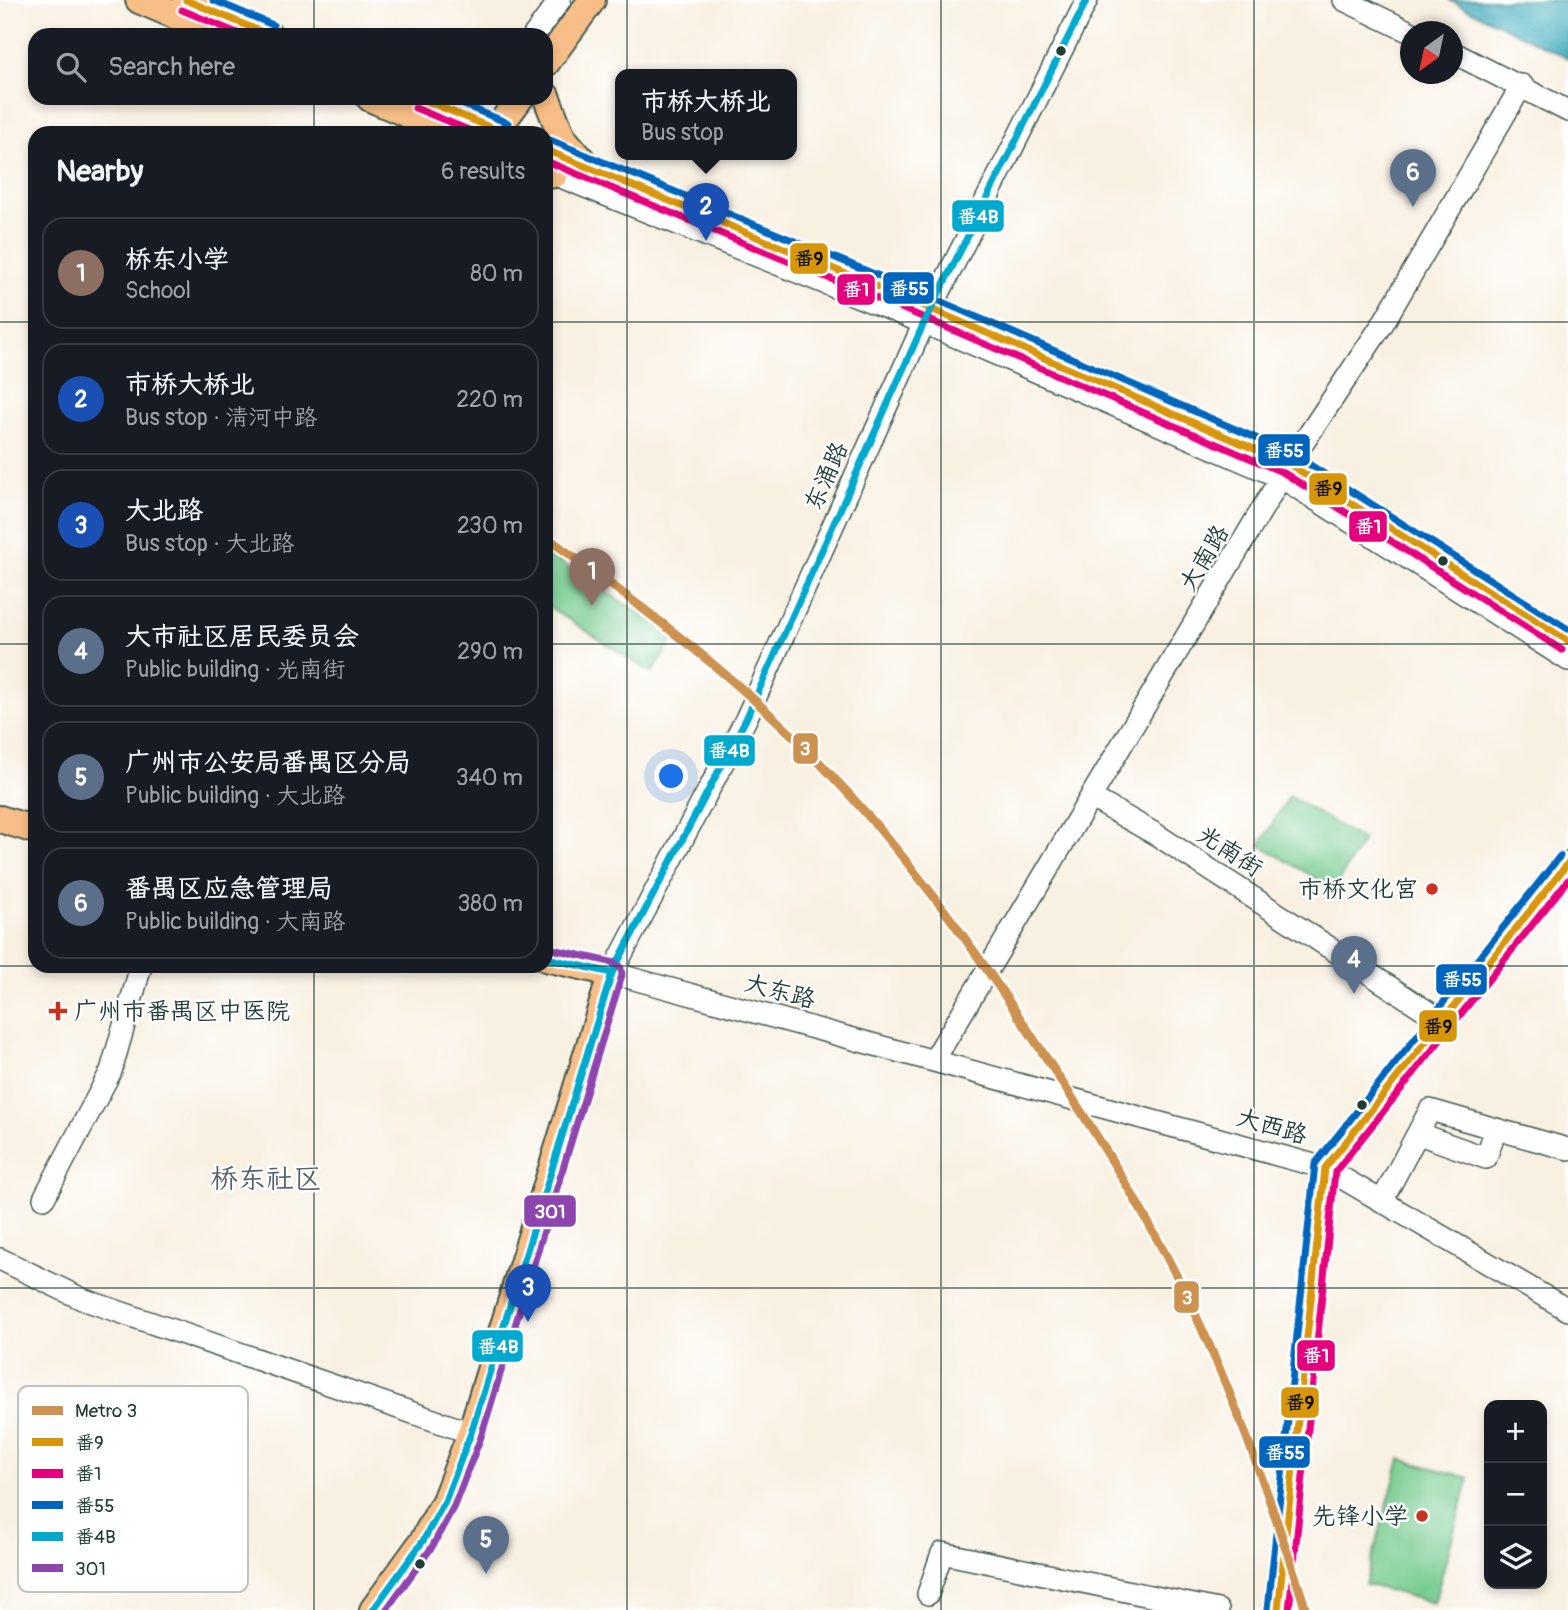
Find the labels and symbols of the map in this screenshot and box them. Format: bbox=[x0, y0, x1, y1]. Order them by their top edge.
north arrow bbox=[1400, 21, 1463, 84]
unlabelled marker bbox=[1054, 44, 1068, 58]
pin: 6 bbox=[1390, 149, 1436, 207]
pin: 2 bbox=[683, 183, 729, 241]
line badge: 番4B bbox=[951, 199, 1005, 233]
text: 番4B bbox=[958, 205, 999, 229]
line badge: 番9 bbox=[789, 242, 829, 275]
text: 番9 bbox=[795, 247, 824, 271]
line badge: 番55 bbox=[882, 271, 935, 305]
line badge: 番1 bbox=[836, 273, 876, 306]
text: 番55 bbox=[889, 277, 929, 301]
text: 番1 bbox=[843, 278, 869, 302]
line badge: 番55 bbox=[1257, 433, 1311, 467]
street label: 东涌路 bbox=[799, 437, 854, 515]
text: 番55 bbox=[1264, 439, 1304, 463]
line badge: 番9 bbox=[1308, 472, 1348, 506]
text: 番9 bbox=[1314, 477, 1343, 501]
line badge: 番1 bbox=[1348, 510, 1388, 543]
text: 番1 bbox=[1355, 515, 1381, 539]
street label: 大南路 bbox=[1173, 520, 1235, 597]
pin: 1 bbox=[569, 548, 615, 606]
unlabelled marker bbox=[1436, 554, 1450, 568]
line badge: 3 bbox=[792, 732, 819, 765]
line badge: 番4B bbox=[703, 734, 756, 767]
text: 3 bbox=[800, 737, 810, 761]
text: 番4B bbox=[709, 739, 750, 763]
your location bbox=[654, 759, 688, 793]
street label: 光南街 bbox=[1192, 820, 1268, 883]
place label: 市桥文化宫 bbox=[1298, 875, 1418, 904]
marker: 市桥文化宫 bbox=[1424, 881, 1440, 897]
pin: 4 bbox=[1331, 936, 1377, 994]
line badge: 番55 bbox=[1435, 963, 1488, 996]
street label: 大东路 bbox=[741, 968, 818, 1015]
text: 番55 bbox=[1442, 968, 1482, 992]
place label: 广州市番禺区中医院 bbox=[74, 997, 290, 1026]
marker: 广州市番禺区中医院 bbox=[48, 1001, 68, 1021]
line badge: 番9 bbox=[1418, 1009, 1458, 1043]
text: 番9 bbox=[1424, 1015, 1453, 1039]
unlabelled marker bbox=[1355, 1098, 1369, 1112]
street label: 大西路 bbox=[1233, 1103, 1310, 1150]
district label: 桥东社区 bbox=[210, 1162, 322, 1197]
line badge: 301 bbox=[523, 1194, 577, 1228]
text: 301 bbox=[534, 1200, 566, 1224]
pin: 3 bbox=[505, 1264, 551, 1322]
line badge: 3 bbox=[1173, 1280, 1200, 1314]
text: 3 bbox=[1182, 1286, 1192, 1310]
line badge: 番4B bbox=[471, 1329, 524, 1363]
text: 番4B bbox=[478, 1335, 519, 1359]
line badge: 番1 bbox=[1296, 1339, 1336, 1372]
text: 番1 bbox=[1303, 1344, 1329, 1368]
legend bbox=[18, 1386, 248, 1592]
line badge: 番9 bbox=[1280, 1386, 1320, 1419]
text: 番9 bbox=[1286, 1391, 1315, 1415]
text: Metro 3 bbox=[75, 1399, 137, 1423]
text: 番9 bbox=[75, 1431, 104, 1455]
line badge: 番55 bbox=[1258, 1435, 1311, 1469]
text: 番55 bbox=[1265, 1441, 1305, 1465]
text: 番1 bbox=[75, 1462, 101, 1486]
text: 番55 bbox=[75, 1494, 115, 1518]
place label: 先锋小学 bbox=[1312, 1502, 1408, 1531]
marker: 先锋小学 bbox=[1414, 1508, 1430, 1524]
pin: 5 bbox=[463, 1516, 509, 1574]
text: 番4B bbox=[75, 1525, 116, 1549]
text: 301 bbox=[75, 1557, 106, 1581]
unlabelled marker bbox=[413, 1557, 427, 1571]

